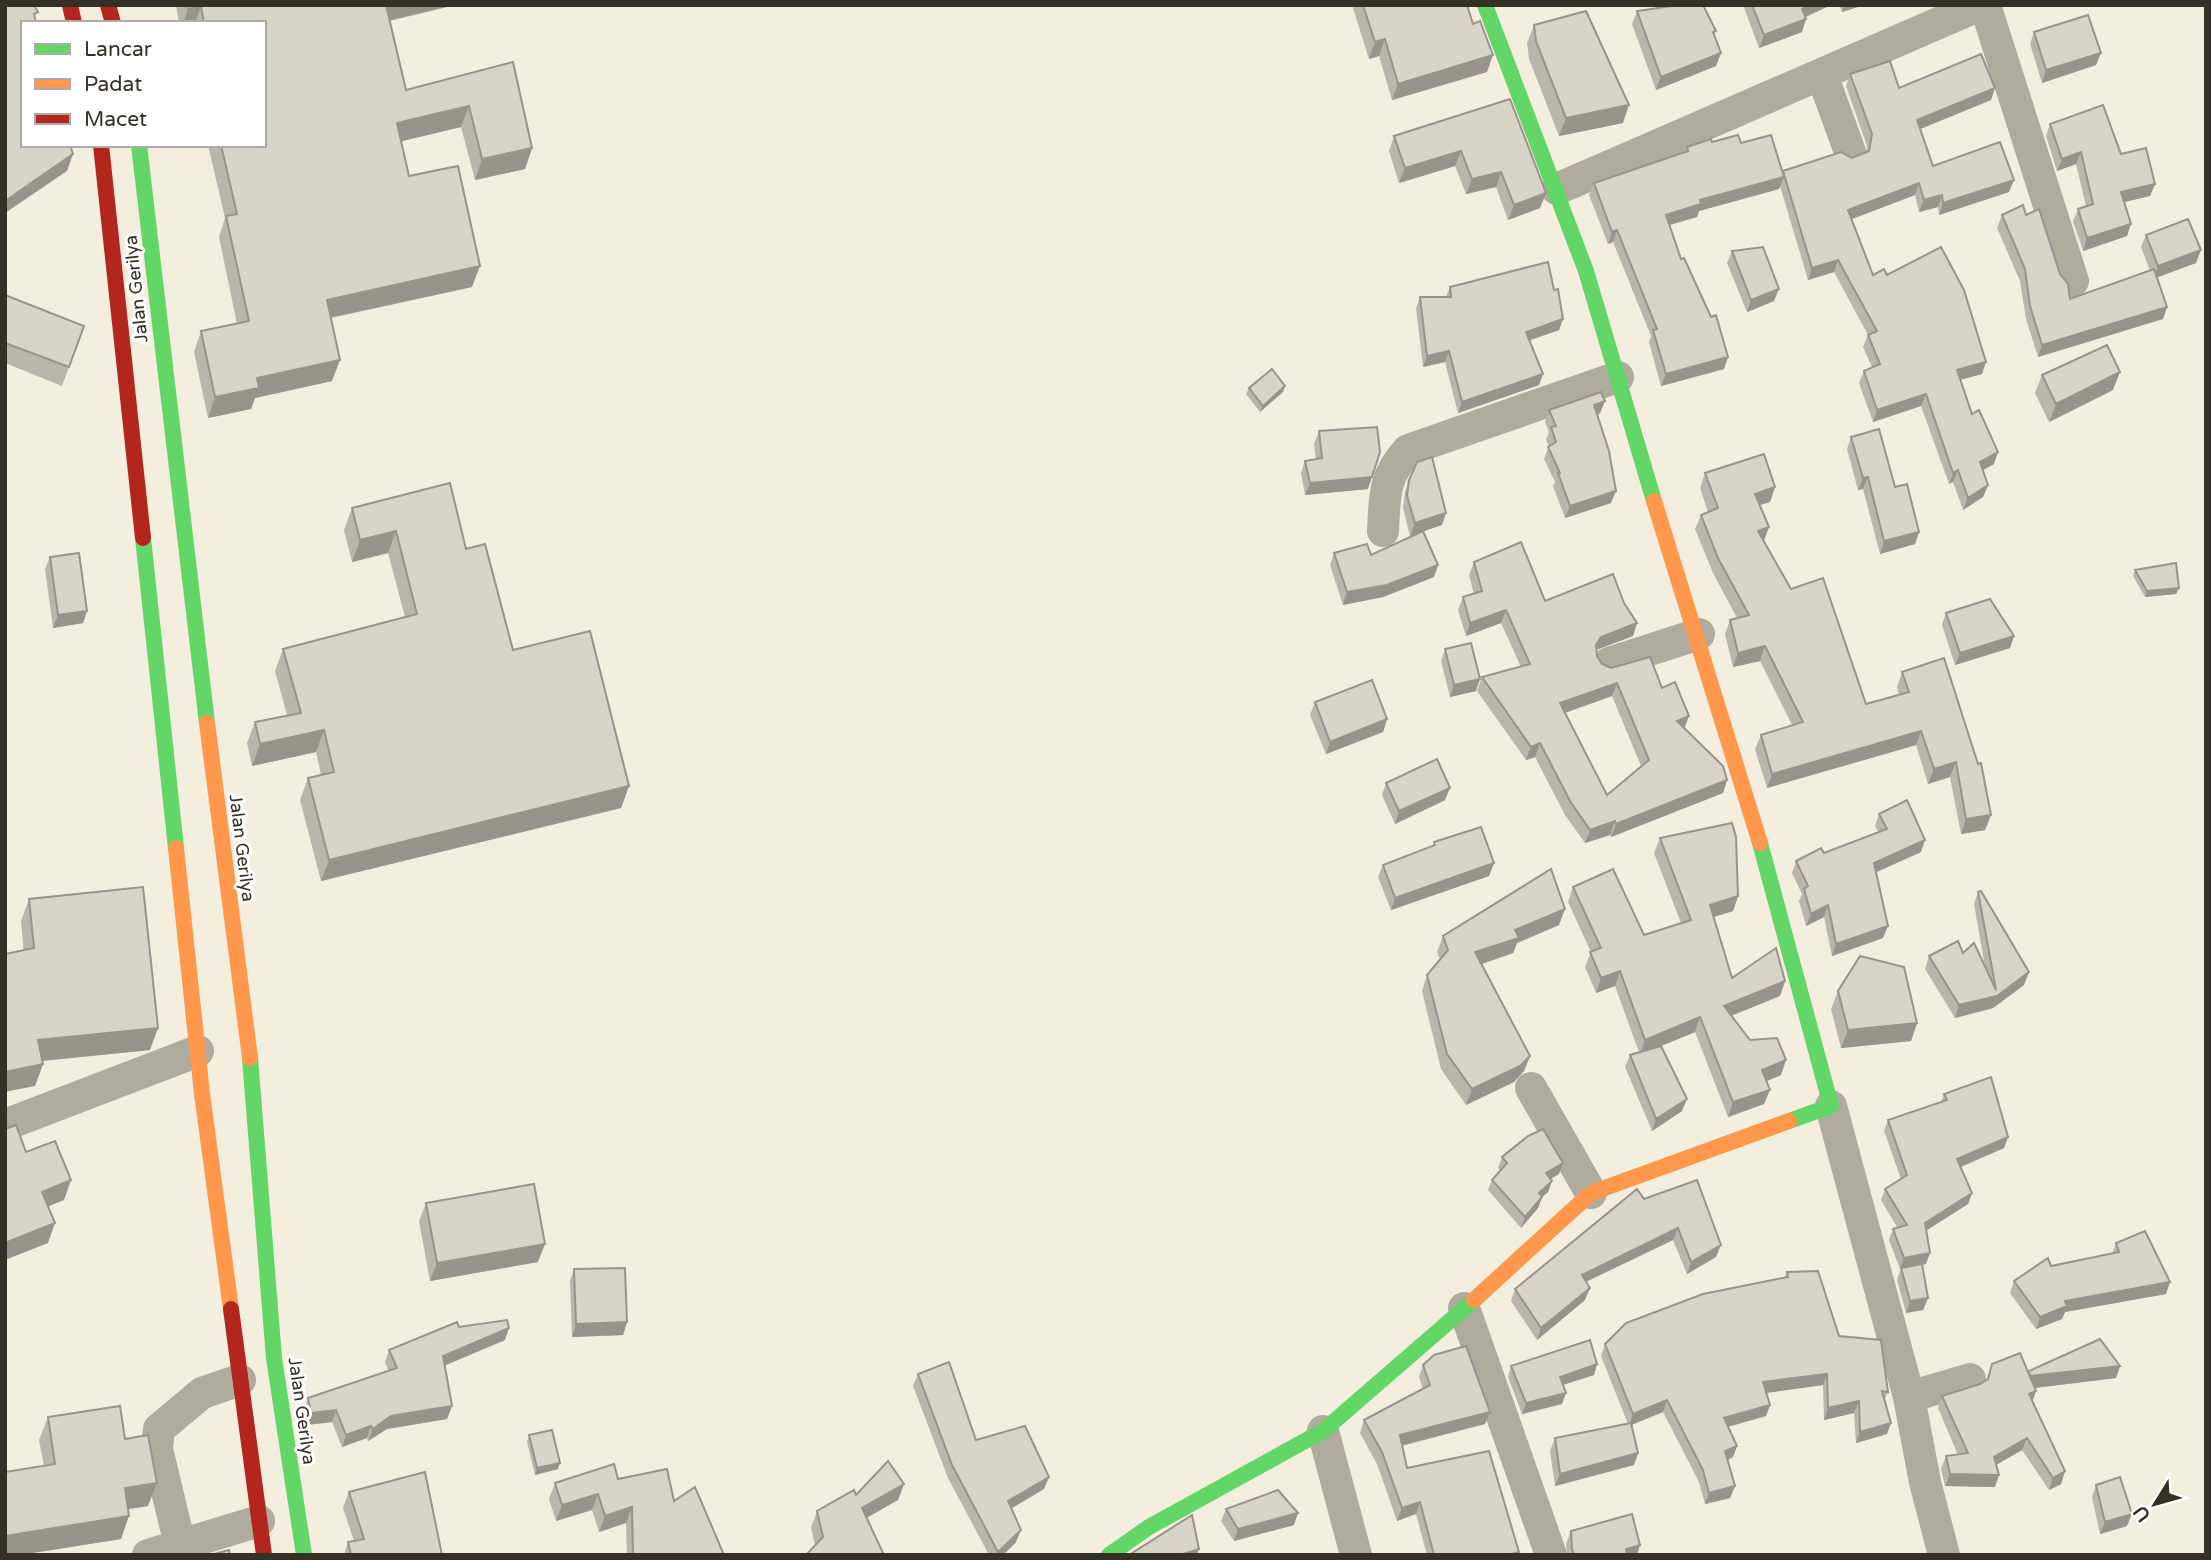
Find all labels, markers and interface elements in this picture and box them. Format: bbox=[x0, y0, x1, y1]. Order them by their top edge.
legend bbox=[21, 21, 266, 147]
text: Lancar bbox=[84, 37, 152, 62]
text: Padat bbox=[84, 72, 142, 97]
text: Macet bbox=[84, 107, 147, 132]
street label: Jalan Gerilya bbox=[119, 234, 153, 344]
street label: Jalan Gerilya bbox=[224, 793, 260, 903]
street label: Jalan Gerilya bbox=[284, 1356, 320, 1466]
north arrow bbox=[2120, 1469, 2190, 1539]
text: U bbox=[2129, 1501, 2155, 1526]

